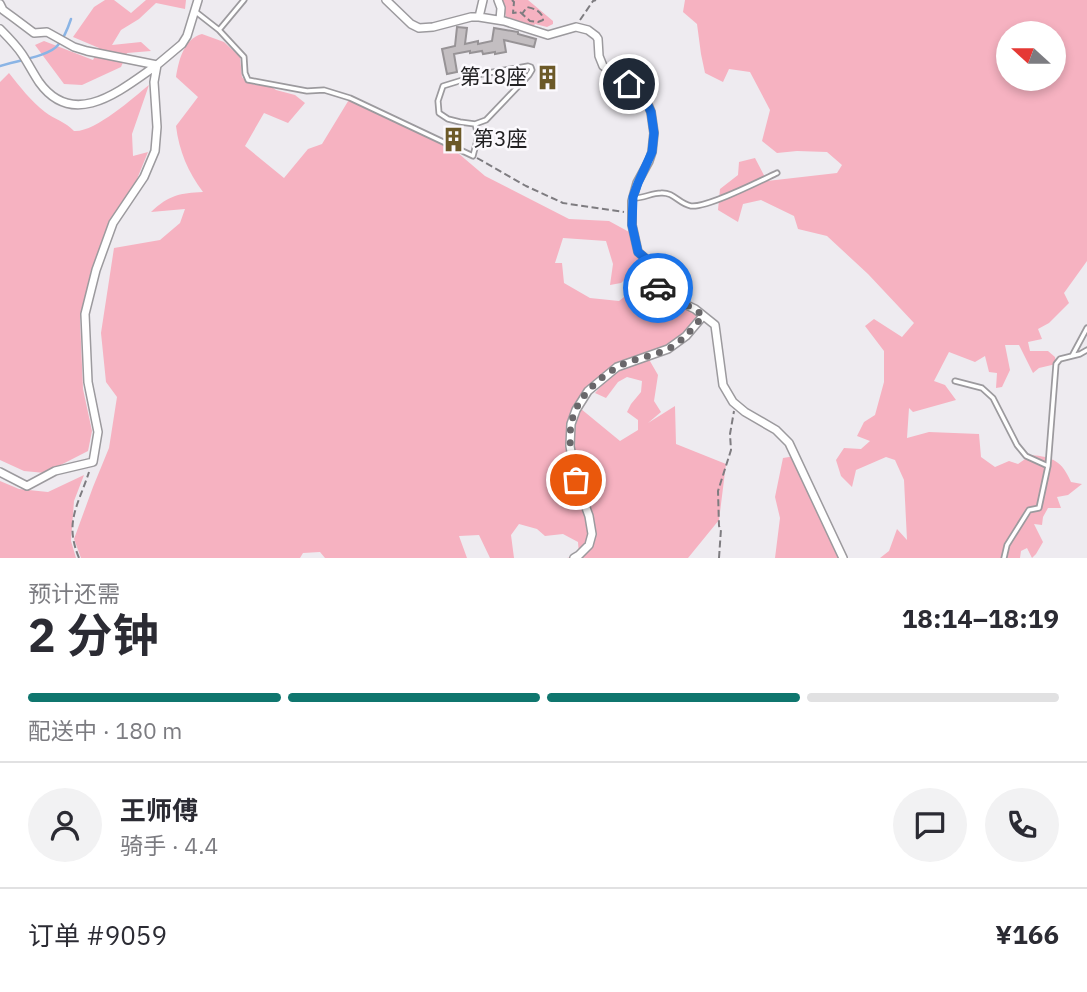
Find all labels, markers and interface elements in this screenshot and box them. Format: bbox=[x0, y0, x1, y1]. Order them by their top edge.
north arrow bbox=[996, 21, 1066, 91]
map controls bbox=[996, 21, 1066, 91]
pin bbox=[599, 54, 659, 114]
place label: 第18座 bbox=[460, 62, 527, 90]
building icon: 第18座 bbox=[533, 63, 561, 91]
icon: home bbox=[610, 65, 648, 103]
place label: 第3座 bbox=[473, 124, 528, 152]
building icon: 第3座 bbox=[439, 125, 467, 153]
courier bbox=[623, 253, 693, 323]
icon: car bbox=[639, 269, 677, 307]
pin bbox=[546, 450, 606, 510]
icon: bag bbox=[557, 461, 595, 499]
text: 预计还需 bbox=[28, 578, 120, 608]
text: 18:14–18:19 bbox=[902, 601, 1059, 635]
text: 2 分钟 bbox=[28, 605, 158, 665]
text: 配送中 · 180 m bbox=[28, 715, 182, 745]
button: person bbox=[28, 788, 102, 862]
button: chat bbox=[893, 788, 967, 862]
button: phone bbox=[985, 788, 1059, 862]
text: 王师傅 bbox=[120, 793, 198, 827]
text: 骑手 · 4.4 bbox=[120, 830, 218, 860]
text: ¥166 bbox=[995, 917, 1059, 951]
text: 订单 #9059 bbox=[28, 918, 167, 952]

